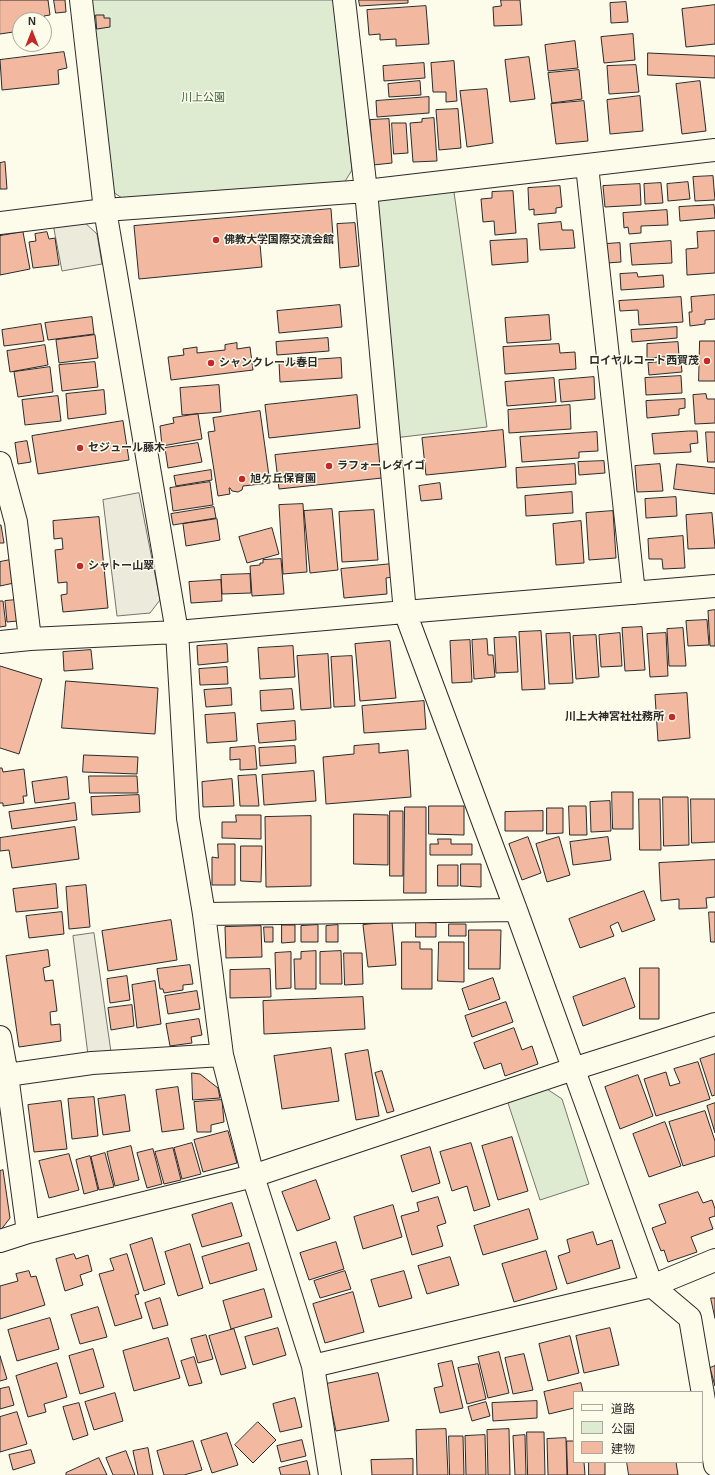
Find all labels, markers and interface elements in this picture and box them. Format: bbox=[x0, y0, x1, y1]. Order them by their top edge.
north arrow bbox=[12, 12, 52, 52]
text: N bbox=[28, 15, 36, 27]
park label: 川上公園 bbox=[181, 91, 225, 105]
place label: 佛教大学国際交流会館 bbox=[224, 233, 334, 247]
marker: 佛教大学国際交流会館 bbox=[211, 235, 221, 245]
place label: ロイヤルコート西賀茂 bbox=[589, 354, 699, 368]
place label: シャンクレール春日 bbox=[219, 356, 318, 370]
marker: ロイヤルコート西賀茂 bbox=[702, 356, 712, 366]
marker: シャンクレール春日 bbox=[206, 358, 216, 368]
place label: セジュール藤木 bbox=[88, 441, 165, 455]
marker: セジュール藤木 bbox=[75, 443, 85, 453]
place label: ラフォーレダイゴ bbox=[337, 459, 425, 473]
marker: ラフォーレダイゴ bbox=[324, 461, 334, 471]
place label: 旭ケ丘保育園 bbox=[250, 472, 316, 486]
marker: 旭ケ丘保育園 bbox=[237, 474, 247, 484]
place label: シャトー山翠 bbox=[88, 559, 154, 573]
marker: シャトー山翠 bbox=[75, 561, 85, 571]
place label: 川上大神宮社社務所 bbox=[565, 710, 664, 724]
marker: 川上大神宮社社務所 bbox=[667, 712, 677, 722]
legend bbox=[573, 1391, 703, 1463]
text: 道路 bbox=[611, 1402, 635, 1416]
text: 公園 bbox=[611, 1422, 635, 1436]
text: 建物 bbox=[611, 1442, 635, 1456]

